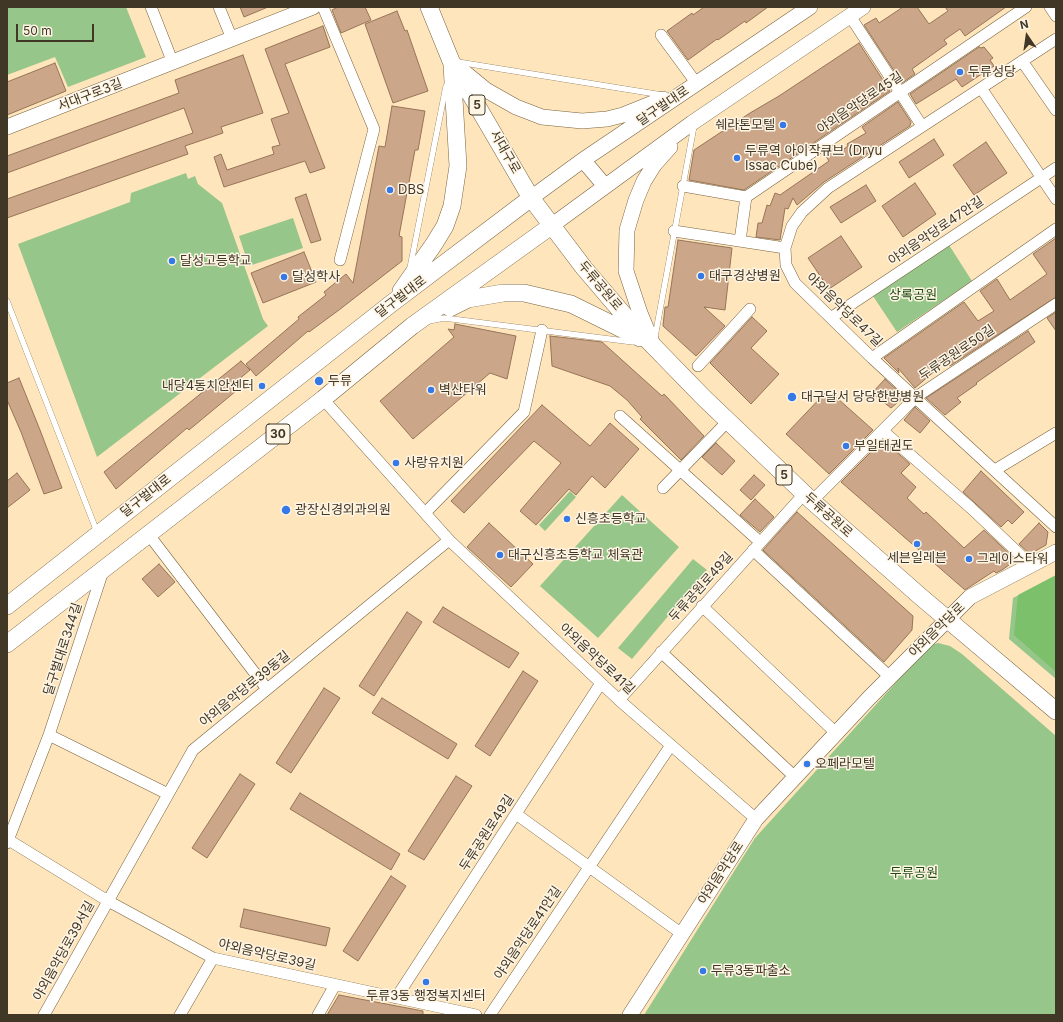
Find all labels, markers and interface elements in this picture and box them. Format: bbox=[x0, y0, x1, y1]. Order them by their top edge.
scale bar bbox=[18, 16, 96, 42]
north arrow bbox=[1007, 16, 1047, 56]
text: N bbox=[1019, 17, 1030, 32]
text: 50 m bbox=[23, 23, 52, 38]
place label: 두류성당 bbox=[968, 64, 1016, 80]
marker: 두류성당 bbox=[955, 67, 965, 77]
street label: 야외음악당로45길 bbox=[814, 69, 906, 137]
street label: 서대구로3길 bbox=[56, 76, 124, 114]
street label: 달구벌대로 bbox=[634, 83, 692, 129]
road number: 5 bbox=[469, 95, 485, 115]
place label: 쉐라톤모텔 bbox=[715, 117, 775, 133]
marker: 쉐라톤모텔 bbox=[778, 120, 788, 130]
street label: 서대구로 bbox=[486, 127, 524, 177]
place label: 두류역 아이작큐브 (Dryu Issac Cube) bbox=[745, 143, 882, 174]
marker: 두류역 아이작큐브 (Dryu Issac Cube) bbox=[732, 153, 742, 163]
place label: DBS bbox=[398, 182, 424, 198]
marker: DBS bbox=[385, 185, 395, 195]
street label: 야외음악당로47안길 bbox=[885, 193, 987, 269]
place label: 달성고등학교 bbox=[180, 253, 252, 269]
marker: 달성고등학교 bbox=[167, 256, 177, 266]
street label: 두류공원로 bbox=[575, 258, 625, 314]
place label: 대구경상병원 bbox=[709, 268, 781, 284]
place label: 달성학사 bbox=[292, 269, 340, 285]
street label: 야외음악당로47길 bbox=[803, 270, 885, 350]
marker: 대구경상병원 bbox=[696, 271, 706, 281]
marker: 달성학사 bbox=[279, 272, 289, 282]
street label: 달구벌대로 bbox=[372, 273, 430, 321]
park label: 상록공원 bbox=[889, 287, 937, 303]
street label: 두류공원로50길 bbox=[916, 322, 998, 384]
place label: 두류 bbox=[328, 373, 352, 389]
marker: 두류 bbox=[313, 375, 325, 387]
place label: 내당4동치안센터 bbox=[162, 378, 254, 394]
marker: 내당4동치안센터 bbox=[257, 381, 267, 391]
place label: 벽산타워 bbox=[439, 382, 487, 398]
marker: 벽산타워 bbox=[426, 385, 436, 395]
place label: 대구달서 당당한방병원 bbox=[801, 389, 924, 405]
marker: 대구달서 당당한방병원 bbox=[786, 391, 798, 403]
road number: 30 bbox=[266, 424, 290, 444]
place label: 부일태권도 bbox=[854, 438, 914, 454]
marker: 부일태권도 bbox=[841, 441, 851, 451]
place label: 사랑유치원 bbox=[404, 455, 464, 471]
marker: 사랑유치원 bbox=[391, 458, 401, 468]
road number: 5 bbox=[776, 465, 792, 485]
street label: 달구벌대로 bbox=[118, 471, 174, 521]
street label: 두류공원로 bbox=[801, 489, 855, 541]
place label: 광장신경외과의원 bbox=[295, 502, 391, 518]
marker: 광장신경외과의원 bbox=[280, 504, 292, 516]
place label: 신흥초등학교 bbox=[575, 511, 647, 527]
marker: 신흥초등학교 bbox=[562, 514, 572, 524]
marker: 세븐일레븐 bbox=[912, 539, 922, 549]
place label: 대구신흥초등학교 체육관 bbox=[508, 547, 643, 563]
street label: 두류공원로49길 bbox=[666, 549, 736, 625]
marker: 대구신흥초등학교 체육관 bbox=[495, 550, 505, 560]
place label: 세븐일레븐 bbox=[887, 550, 947, 566]
place label: 그레이스타워 bbox=[977, 551, 1049, 567]
marker: 그레이스타워 bbox=[964, 554, 974, 564]
street label: 야외음악당로 bbox=[906, 599, 968, 661]
street label: 달구벌대로344길 bbox=[41, 601, 85, 697]
street label: 야외음악당로41길 bbox=[556, 620, 638, 698]
street label: 야외음악당로39동길 bbox=[197, 648, 293, 730]
place label: 오페라모텔 bbox=[815, 756, 875, 772]
marker: 오페라모텔 bbox=[802, 759, 812, 769]
street label: 두류공원로49길 bbox=[456, 792, 518, 874]
street label: 야외음악당로 bbox=[695, 839, 747, 907]
park label: 두류공원 bbox=[890, 865, 938, 881]
street label: 야외음악당로41안길 bbox=[491, 883, 565, 983]
street label: 야외음악당로39서길 bbox=[30, 898, 98, 1004]
street label: 야외음악당로39길 bbox=[217, 936, 317, 974]
place label: 두류3동파출소 bbox=[711, 963, 791, 979]
marker: 두류3동파출소 bbox=[698, 966, 708, 976]
marker: 두류3동 행정복지센터 bbox=[421, 977, 431, 987]
place label: 두류3동 행정복지센터 bbox=[366, 988, 486, 1004]

